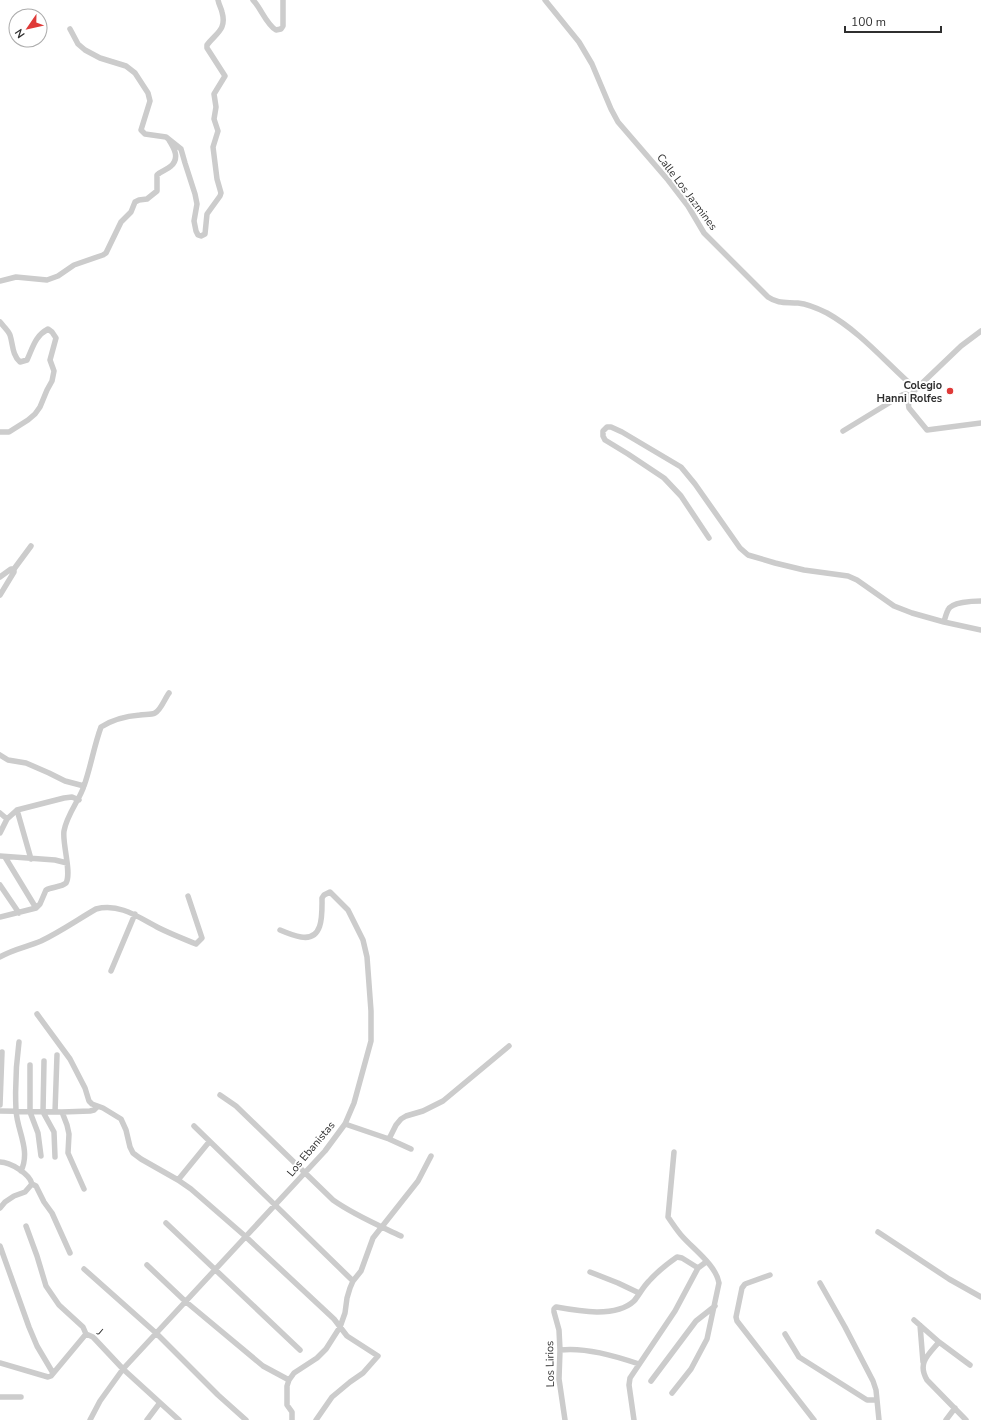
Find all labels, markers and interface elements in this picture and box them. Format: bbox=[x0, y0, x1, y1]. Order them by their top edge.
north arrow bbox=[8, 8, 48, 48]
scale bar bbox=[845, 8, 941, 34]
text: 100 m bbox=[851, 14, 886, 30]
text: N bbox=[12, 26, 29, 41]
street label: Calle Los Jazmines bbox=[653, 151, 721, 233]
place label: Colegio Hanni Rolfes bbox=[877, 378, 942, 406]
marker: Colegio Hanni Rolfes bbox=[945, 386, 955, 396]
street label: Los Ebanistas bbox=[283, 1118, 339, 1180]
street label: J bbox=[93, 1325, 106, 1339]
street label: Los Lirios bbox=[542, 1341, 558, 1387]

